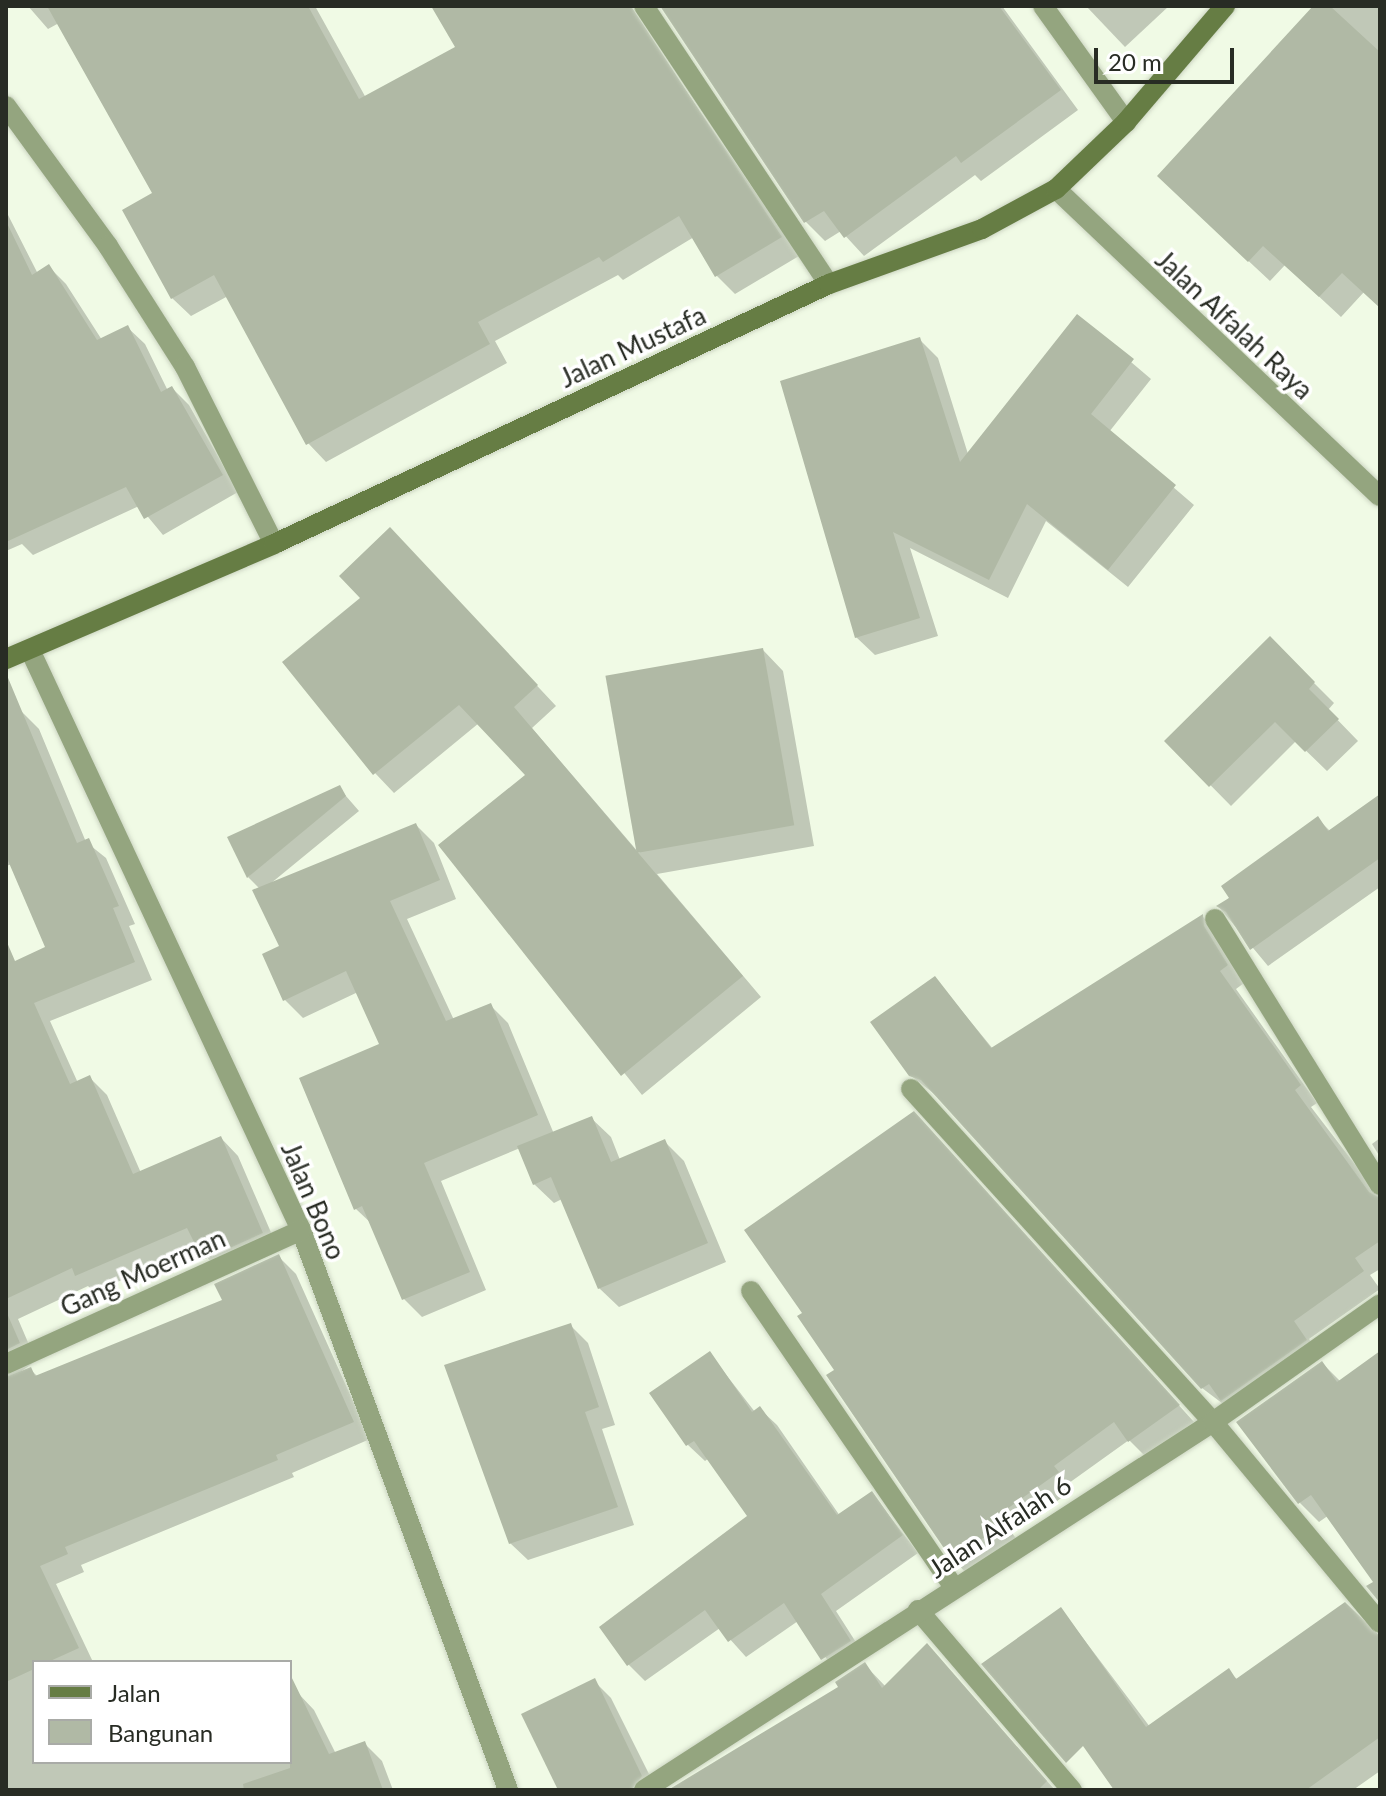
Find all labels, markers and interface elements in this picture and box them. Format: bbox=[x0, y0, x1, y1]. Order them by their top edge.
scale bar bbox=[1098, 32, 1238, 82]
text: 20 m bbox=[1108, 47, 1162, 76]
street label: Jalan Alfalah Raya bbox=[1149, 244, 1319, 406]
street label: Jalan Mustafa bbox=[555, 300, 711, 394]
street label: Jalan Bono bbox=[274, 1138, 352, 1264]
street label: Gang Moerman bbox=[56, 1223, 230, 1323]
street label: Jalan Alfalah 6 bbox=[923, 1469, 1077, 1585]
legend bbox=[32, 1660, 292, 1764]
text: Jalan bbox=[108, 1678, 161, 1707]
text: Bangunan bbox=[108, 1718, 213, 1747]

